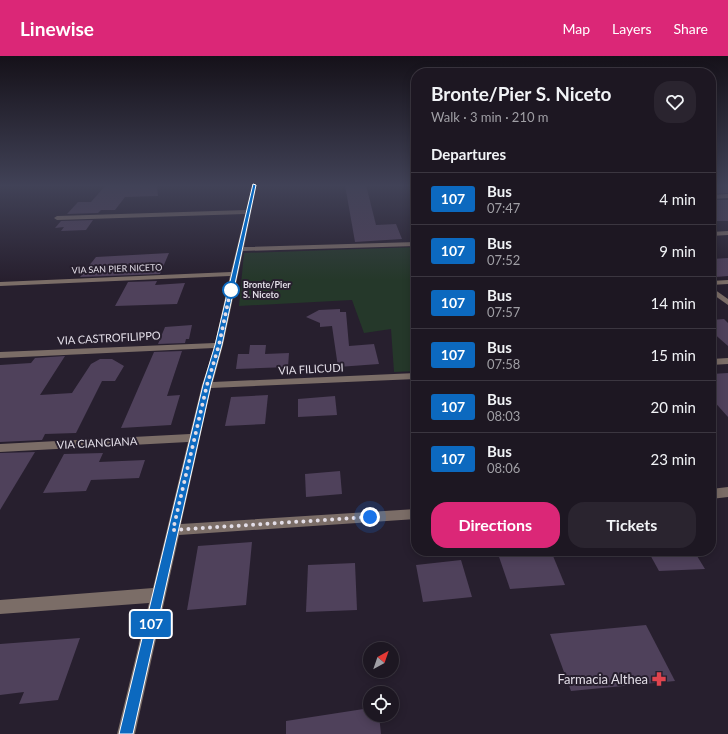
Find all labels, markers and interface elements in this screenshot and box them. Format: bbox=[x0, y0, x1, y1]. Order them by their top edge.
text: Linewise bbox=[20, 17, 94, 40]
text: Map bbox=[562, 20, 590, 37]
text: Layers bbox=[612, 20, 652, 37]
text: Share bbox=[674, 20, 708, 37]
button: heart bbox=[654, 81, 696, 123]
text: Bronte/Pier S. Niceto bbox=[431, 82, 611, 105]
text: Walk · 3 min · 210 m bbox=[431, 109, 549, 125]
text: Departures bbox=[431, 145, 506, 163]
text: Bus bbox=[487, 182, 512, 200]
text: 107 bbox=[441, 190, 465, 207]
text: 4 min bbox=[659, 190, 696, 208]
text: 07:47 bbox=[487, 200, 520, 216]
text: Bus bbox=[487, 234, 512, 252]
text: 107 bbox=[441, 242, 465, 259]
text: 9 min bbox=[659, 242, 696, 260]
text: 07:52 bbox=[487, 252, 520, 268]
street label: VIA SAN PIER NICETO bbox=[71, 261, 162, 276]
place label: Bronte/Pier S. Niceto bbox=[243, 279, 291, 300]
marker: Bronte/Pier S. Niceto bbox=[222, 281, 240, 299]
text: Bus bbox=[487, 286, 512, 304]
text: 107 bbox=[441, 294, 465, 311]
text: 14 min bbox=[650, 294, 696, 312]
text: 07:57 bbox=[487, 304, 520, 320]
street label: VIA CASTROFILIPPO bbox=[57, 328, 161, 347]
text: Bus bbox=[487, 338, 512, 356]
text: 107 bbox=[441, 346, 465, 363]
text: 15 min bbox=[650, 346, 696, 364]
text: 07:58 bbox=[487, 356, 520, 372]
street label: VIA FILICUDI bbox=[278, 360, 344, 377]
text: Bus bbox=[487, 390, 512, 408]
text: 107 bbox=[441, 398, 465, 415]
text: 20 min bbox=[650, 398, 696, 416]
text: 08:03 bbox=[487, 408, 520, 424]
street label: VIA CIANCIANA bbox=[56, 434, 138, 451]
text: Bus bbox=[487, 442, 512, 460]
text: 107 bbox=[441, 450, 465, 467]
text: 23 min bbox=[650, 450, 696, 468]
text: 08:06 bbox=[487, 460, 520, 476]
button: Directions bbox=[431, 502, 560, 548]
button: Tickets bbox=[568, 502, 696, 548]
your location bbox=[360, 507, 380, 527]
line badge: 107 bbox=[128, 611, 174, 637]
text: 107 bbox=[139, 615, 163, 632]
north arrow bbox=[363, 642, 399, 678]
map controls bbox=[363, 642, 399, 722]
place label: Farmacia Althea bbox=[557, 671, 648, 687]
pharmacy icon: Farmacia Althea bbox=[651, 671, 667, 687]
button: locate bbox=[363, 686, 399, 722]

